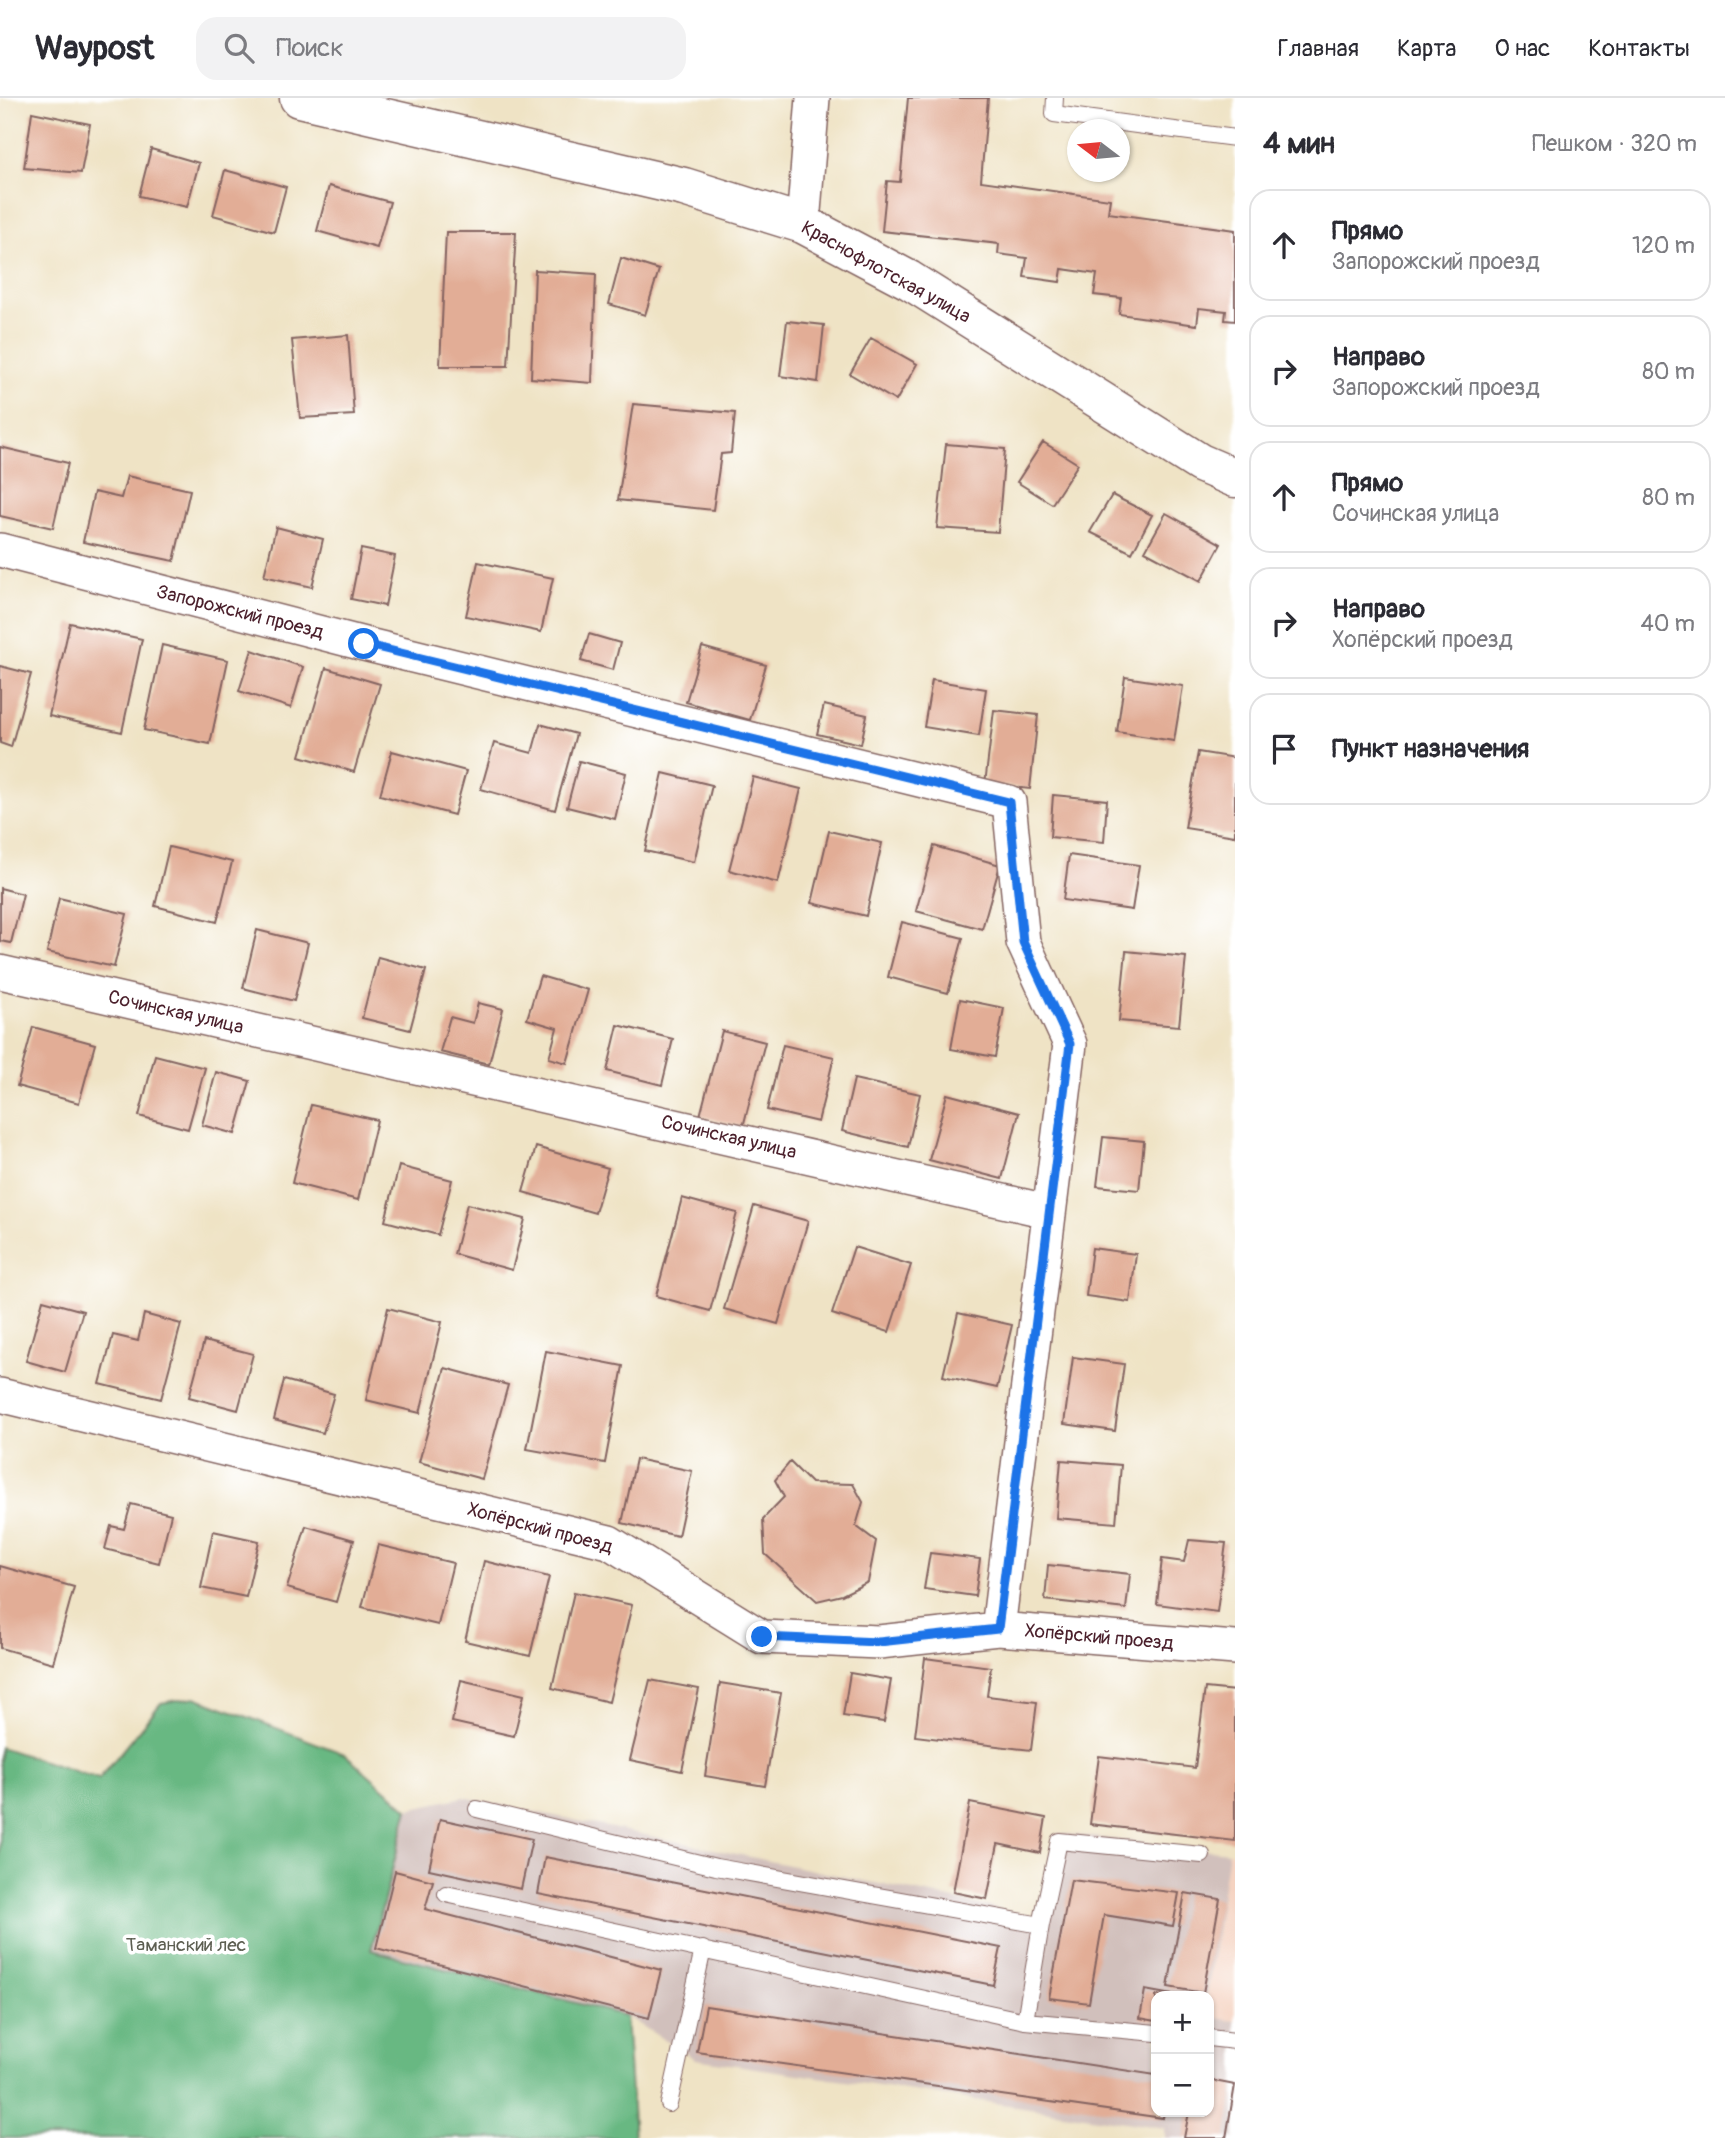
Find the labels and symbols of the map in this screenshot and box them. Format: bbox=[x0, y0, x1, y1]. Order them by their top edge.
north arrow bbox=[1067, 119, 1130, 182]
street label: Краснофлотская улица bbox=[797, 215, 975, 329]
street label: Запорожский проезд bbox=[154, 580, 327, 645]
route start bbox=[348, 628, 379, 659]
street label: Сочинская улица bbox=[106, 985, 246, 1039]
street label: Сочинская улица bbox=[659, 1110, 799, 1164]
street label: Хопёрский проезд bbox=[465, 1497, 616, 1559]
street label: Хопёрский проезд bbox=[1024, 1619, 1175, 1656]
route end bbox=[746, 1621, 777, 1652]
park label: Таманский лес bbox=[126, 1933, 247, 1957]

